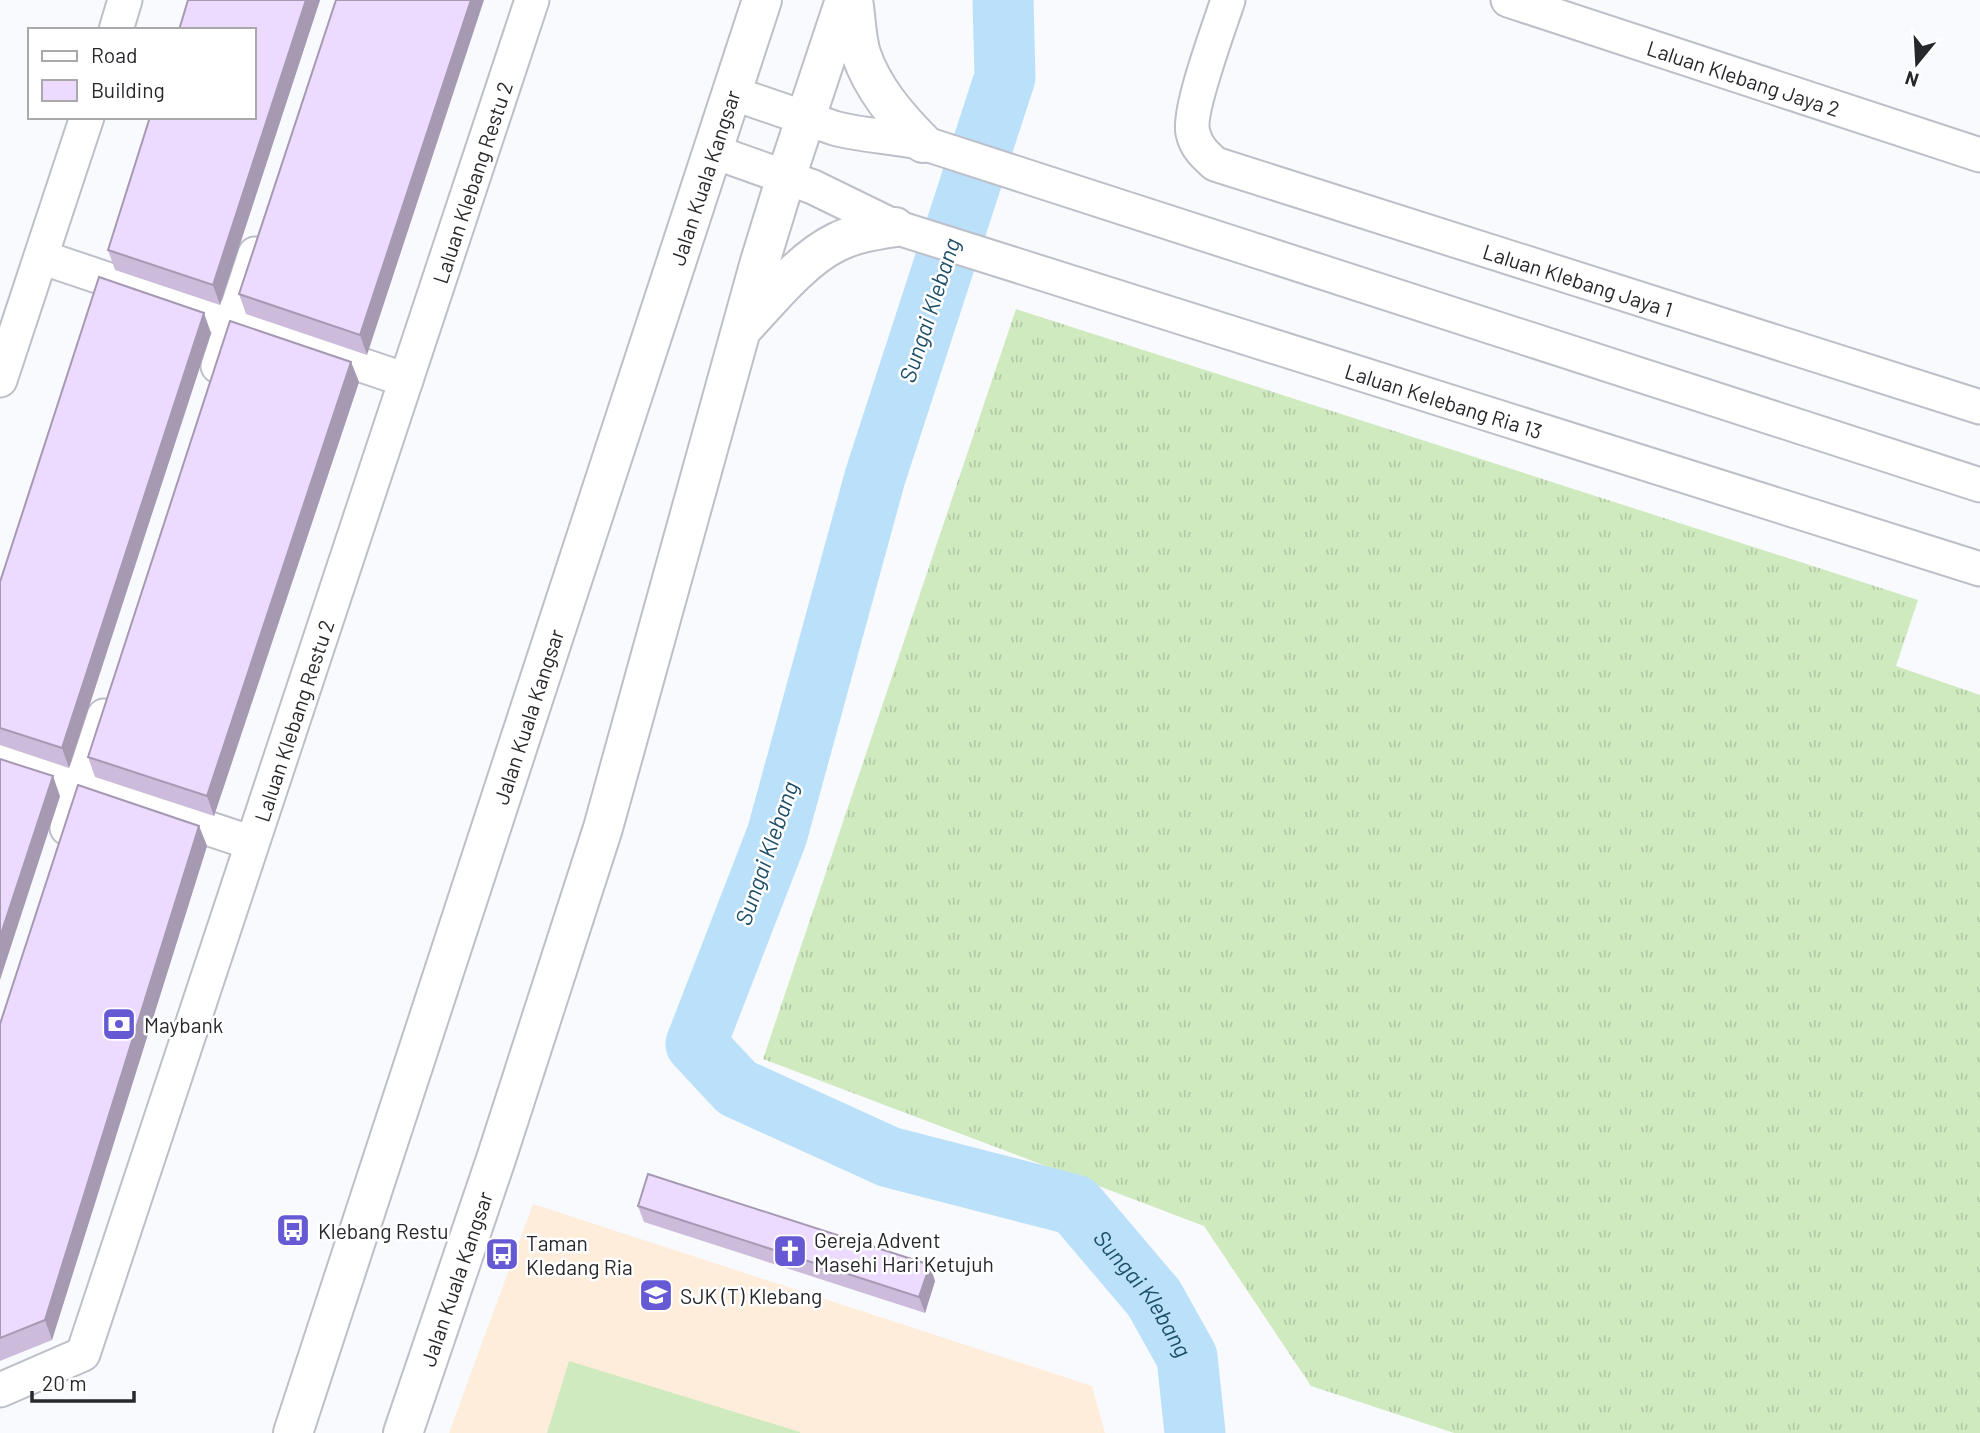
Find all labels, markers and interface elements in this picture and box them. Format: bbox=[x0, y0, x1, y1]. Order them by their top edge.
legend bbox=[28, 28, 256, 119]
north arrow bbox=[1882, 28, 1952, 98]
street label: Laluan Klebang Jaya 2 bbox=[1644, 34, 1843, 121]
text: Road bbox=[91, 42, 137, 67]
text: N bbox=[1902, 67, 1921, 93]
text: Building bbox=[91, 77, 165, 102]
street label: Laluan Klebang Restu 2 bbox=[426, 78, 517, 286]
street label: Jalan Kuala Kangsar bbox=[664, 86, 744, 268]
water label: Sungai Klebang bbox=[892, 234, 966, 386]
street label: Laluan Klebang Jaya 1 bbox=[1480, 238, 1676, 321]
street label: Laluan Kelebang Ria 13 bbox=[1342, 357, 1546, 443]
street label: Laluan Klebang Restu 2 bbox=[248, 616, 338, 825]
street label: Jalan Kuala Kangsar bbox=[487, 625, 568, 807]
water label: Sungai Klebang bbox=[728, 777, 804, 929]
bank icon: Maybank bbox=[100, 1005, 138, 1043]
place label: Maybank bbox=[144, 1012, 223, 1037]
street label: Jalan Kuala Kangsar bbox=[414, 1188, 497, 1369]
bus stop icon: Klebang Restu bbox=[274, 1211, 312, 1249]
place label: Klebang Restu bbox=[318, 1218, 449, 1243]
water label: Sungai Klebang bbox=[1088, 1224, 1198, 1362]
place label: Gereja Advent Masehi Hari Ketujuh bbox=[814, 1227, 994, 1276]
place label: Taman Kledang Ria bbox=[526, 1230, 633, 1279]
church icon: Gereja Advent Masehi Hari Ketujuh bbox=[771, 1232, 809, 1270]
bus stop icon: Taman Kledang Ria bbox=[483, 1235, 521, 1273]
school or university icon: SJK (T) Klebang bbox=[637, 1276, 675, 1314]
place label: SJK (T) Klebang bbox=[680, 1283, 822, 1308]
scale bar bbox=[32, 1360, 133, 1404]
text: 20 m bbox=[42, 1370, 87, 1395]

